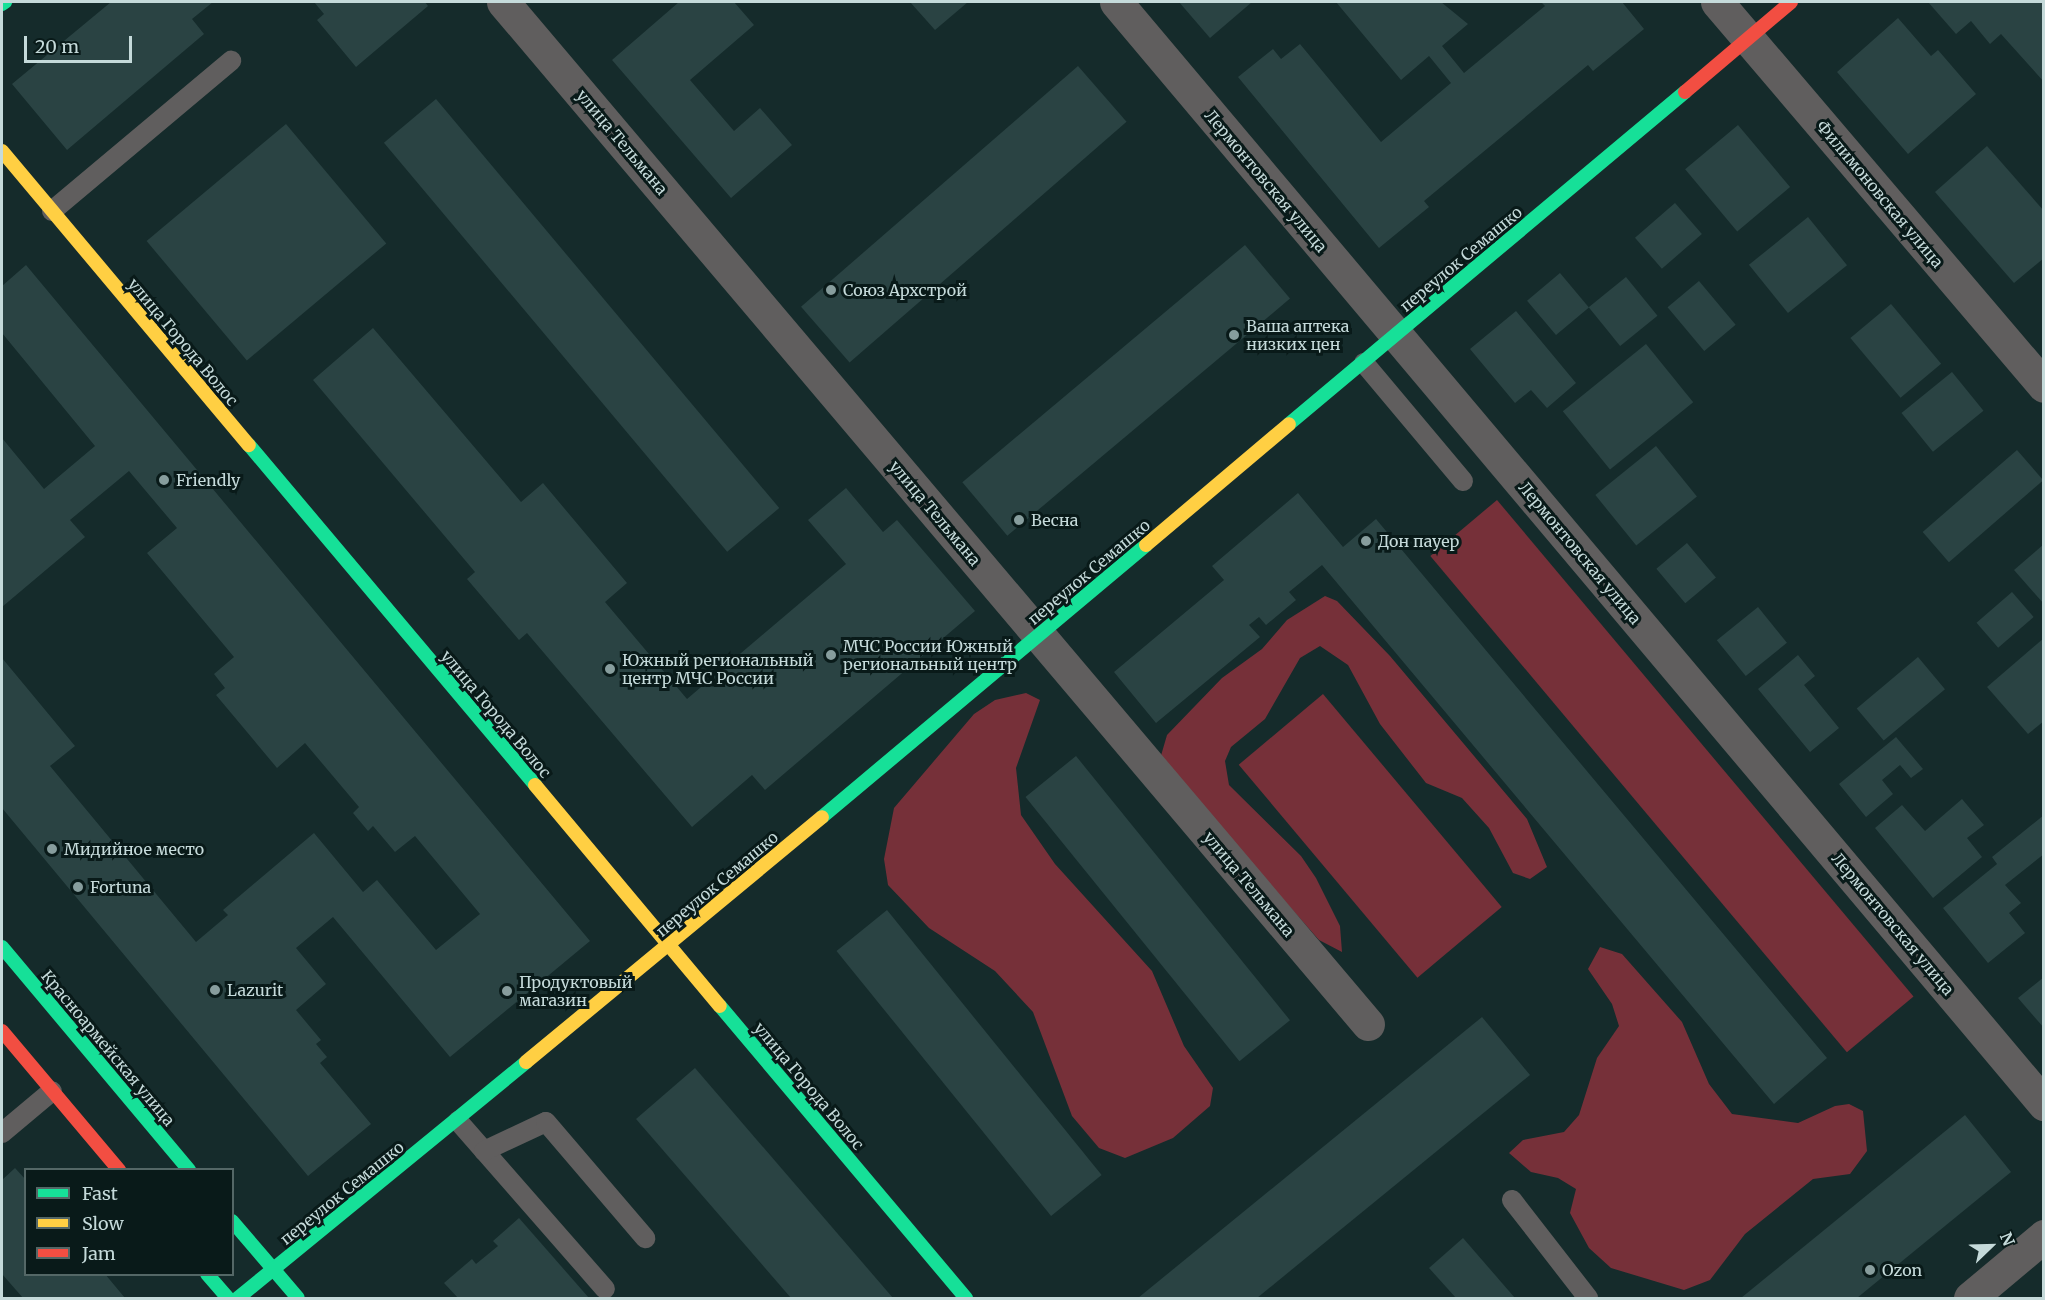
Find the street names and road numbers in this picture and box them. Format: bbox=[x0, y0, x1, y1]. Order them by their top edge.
street label: улица Тельмана bbox=[572, 86, 672, 198]
street label: Лермонтовская улица bbox=[1201, 106, 1331, 256]
street label: Филимоновская улица bbox=[1813, 116, 1947, 272]
street label: переулок Семашко bbox=[1396, 202, 1526, 316]
street label: улица Города Волос bbox=[124, 274, 242, 410]
street label: улица Тельмана bbox=[885, 457, 985, 569]
street label: Лермонтовская улица bbox=[1515, 478, 1645, 628]
street label: переулок Семашко bbox=[1024, 515, 1154, 629]
street label: улица Города Волос bbox=[437, 646, 555, 782]
street label: переулок Семашко bbox=[652, 827, 782, 941]
street label: улица Тельмана bbox=[1199, 828, 1299, 940]
street label: Лермонтовская улица bbox=[1828, 849, 1958, 999]
street label: Красноармейская улица bbox=[37, 966, 179, 1130]
street label: улица Города Волос bbox=[750, 1018, 868, 1154]
street label: переулок Семашко bbox=[276, 1137, 408, 1249]

